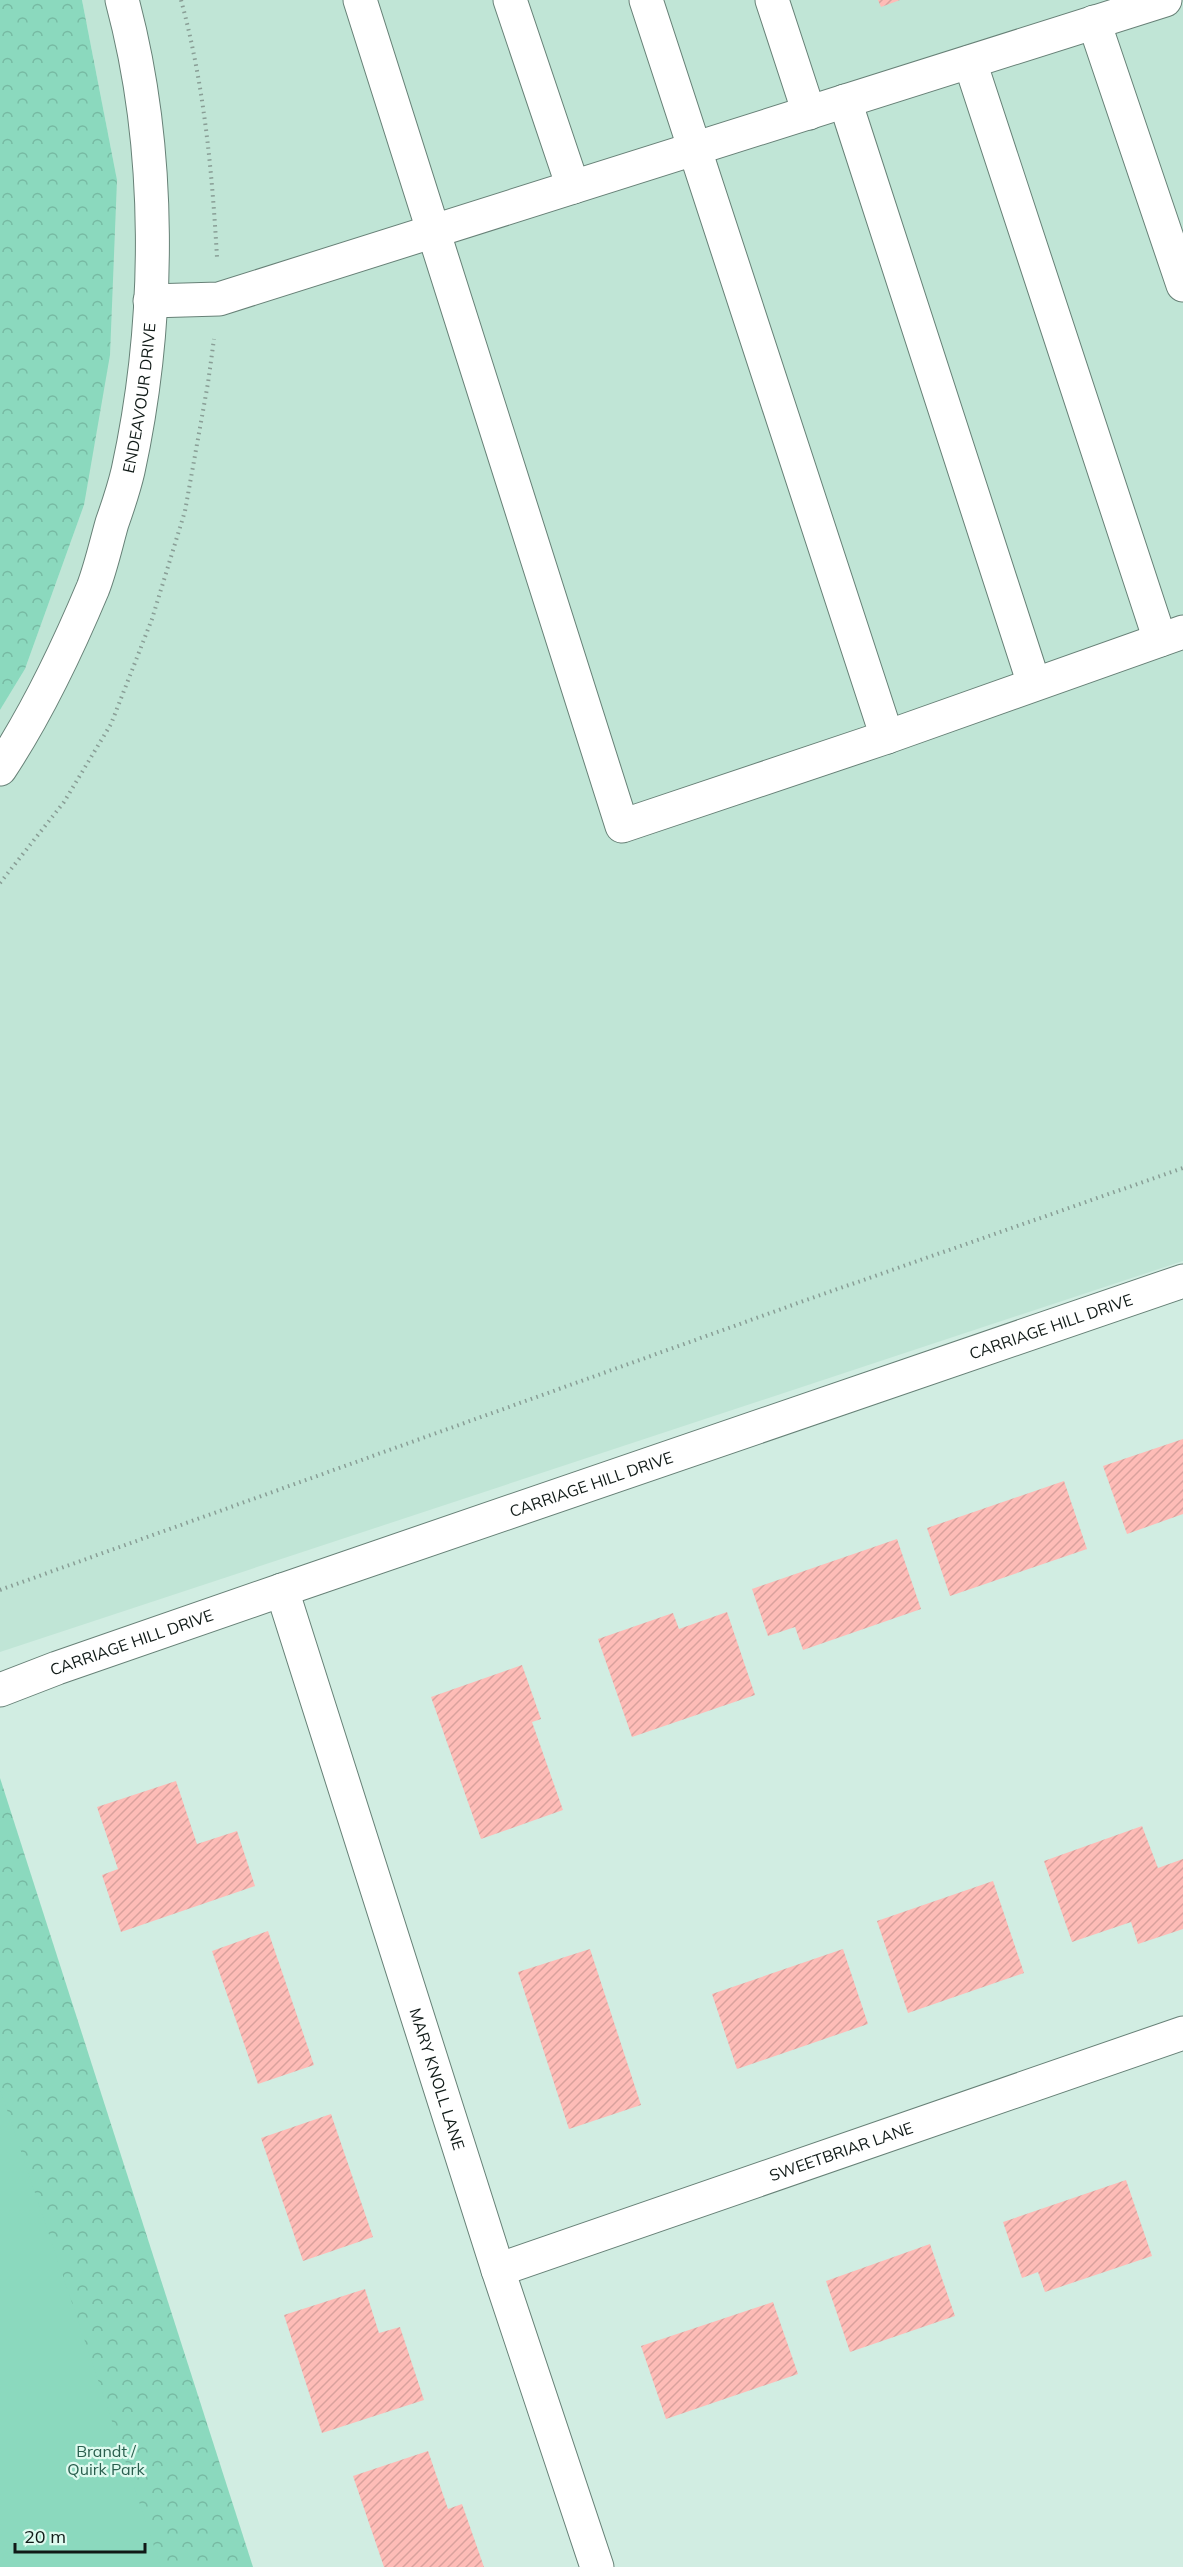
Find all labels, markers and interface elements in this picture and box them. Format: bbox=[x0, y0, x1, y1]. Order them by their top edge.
street label: ENDEAVOUR DRIVE bbox=[118, 322, 159, 475]
street label: CARRIAGE HILL DRIVE bbox=[966, 1289, 1135, 1364]
street label: CARRIAGE HILL DRIVE bbox=[507, 1447, 675, 1521]
street label: CARRIAGE HILL DRIVE bbox=[47, 1605, 216, 1680]
street label: MARY KNOLL LANE bbox=[405, 2005, 469, 2153]
street label: SWEETBRIAR LANE bbox=[767, 2117, 915, 2185]
park label: Brandt / Quirk Park bbox=[67, 2441, 145, 2479]
scale bar bbox=[15, 2516, 146, 2554]
text: 20 m bbox=[24, 2525, 66, 2548]

